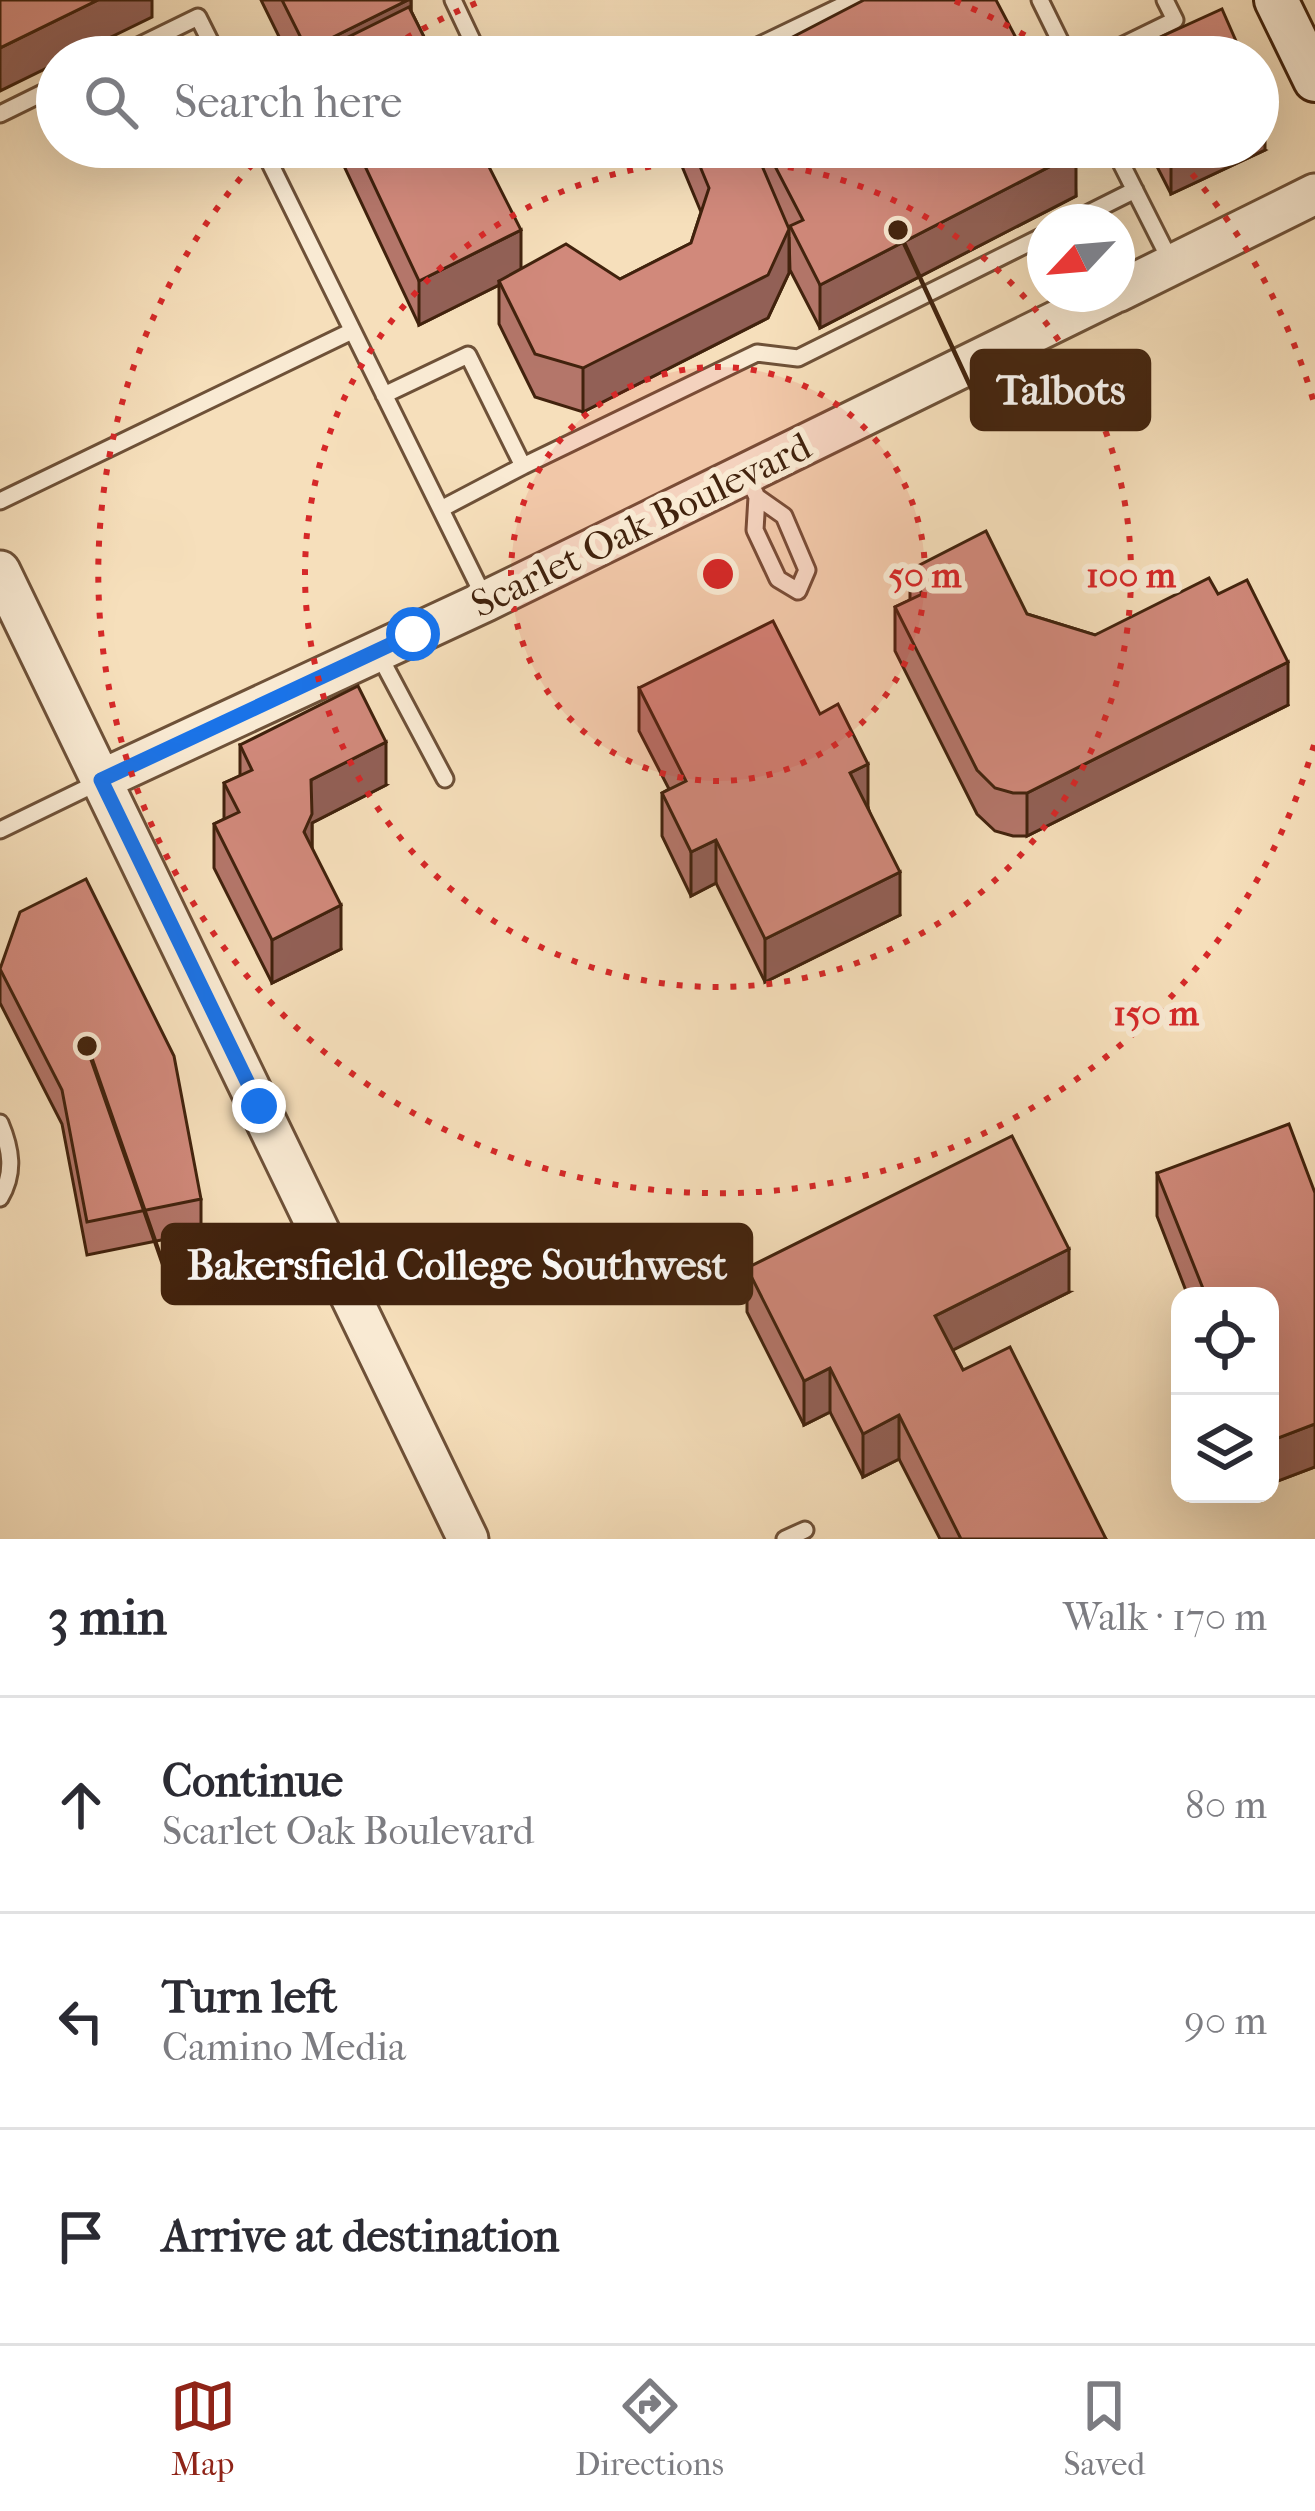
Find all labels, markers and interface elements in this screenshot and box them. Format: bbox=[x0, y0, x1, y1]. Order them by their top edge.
search box bbox=[36, 36, 1279, 168]
icon: search bbox=[78, 69, 144, 135]
text: Search here bbox=[174, 76, 402, 129]
north arrow bbox=[1027, 204, 1135, 312]
callout: Talbots bbox=[972, 351, 1149, 429]
text: Talbots bbox=[995, 366, 1126, 415]
street label: Scarlet Oak Boulevard bbox=[464, 422, 819, 627]
centre of rings bbox=[697, 553, 739, 595]
text: 50 m bbox=[889, 554, 963, 596]
text: 100 m bbox=[1086, 554, 1177, 596]
route start bbox=[386, 607, 440, 661]
text: 150 m bbox=[1113, 992, 1200, 1034]
route end bbox=[232, 1079, 286, 1133]
callout: Bakersfield College Southwest bbox=[163, 1225, 751, 1303]
text: Bakersfield College Southwest bbox=[187, 1241, 728, 1290]
map controls bbox=[1171, 1287, 1279, 1503]
button: locate bbox=[1171, 1287, 1279, 1395]
button: layers bbox=[1171, 1395, 1279, 1503]
text: 3 min bbox=[48, 1587, 167, 1647]
text: Walk · 170 m bbox=[1063, 1594, 1267, 1640]
text: Continue bbox=[162, 1755, 343, 1808]
icon: ahead bbox=[48, 1772, 114, 1838]
text: 80 m bbox=[1185, 1782, 1267, 1828]
text: Scarlet Oak Boulevard bbox=[162, 1808, 534, 1854]
text: Turn left bbox=[162, 1971, 337, 2024]
icon: left bbox=[48, 1988, 114, 2054]
text: 90 m bbox=[1184, 1998, 1267, 2044]
text: Camino Media bbox=[162, 2024, 406, 2070]
icon: arrive bbox=[48, 2204, 114, 2270]
text: Arrive at destination bbox=[162, 2210, 559, 2263]
tab: Map bbox=[170, 2373, 236, 2484]
tab: Directions bbox=[575, 2373, 724, 2484]
tab: Saved bbox=[1063, 2373, 1145, 2484]

